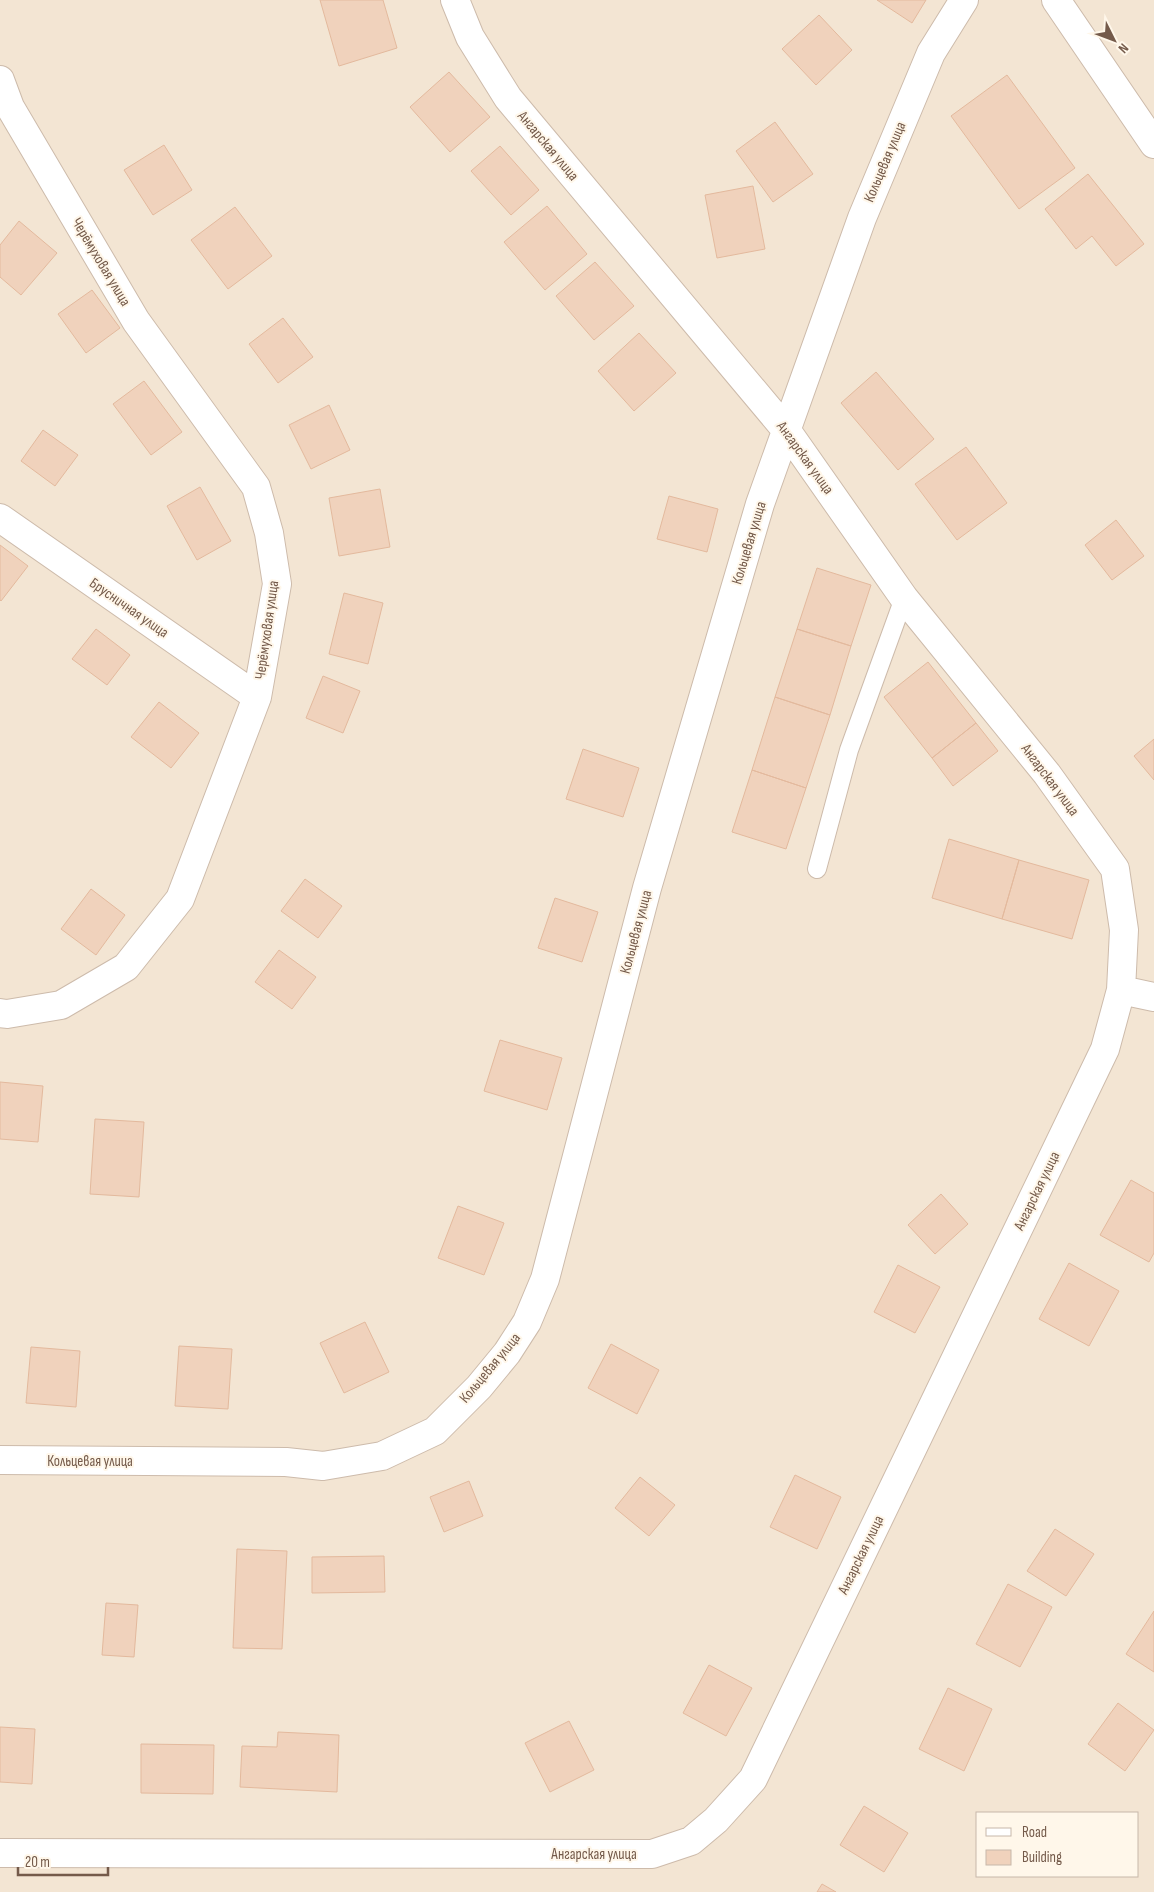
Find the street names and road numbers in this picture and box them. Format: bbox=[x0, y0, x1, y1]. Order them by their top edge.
street label: Ангарская улица bbox=[513, 106, 583, 185]
street label: Кольцевая улица bbox=[860, 119, 911, 205]
street label: Черёмуховая улица bbox=[67, 214, 135, 310]
street label: Ангарская улица bbox=[772, 417, 838, 498]
street label: Кольцевая улица bbox=[727, 499, 771, 587]
street label: Брусничная улица bbox=[86, 574, 172, 642]
street label: Черёмуховая улица bbox=[251, 579, 283, 681]
street label: Ангарская улица bbox=[1016, 739, 1083, 820]
street label: Кольцевая улица bbox=[616, 888, 656, 976]
street label: Ангарская улица bbox=[1009, 1148, 1064, 1234]
street label: Кольцевая улица bbox=[455, 1329, 525, 1407]
street label: Кольцевая улица bbox=[47, 1452, 133, 1471]
street label: Ангарская улица bbox=[833, 1512, 888, 1598]
street label: Ангарская улица bbox=[550, 1845, 637, 1864]

